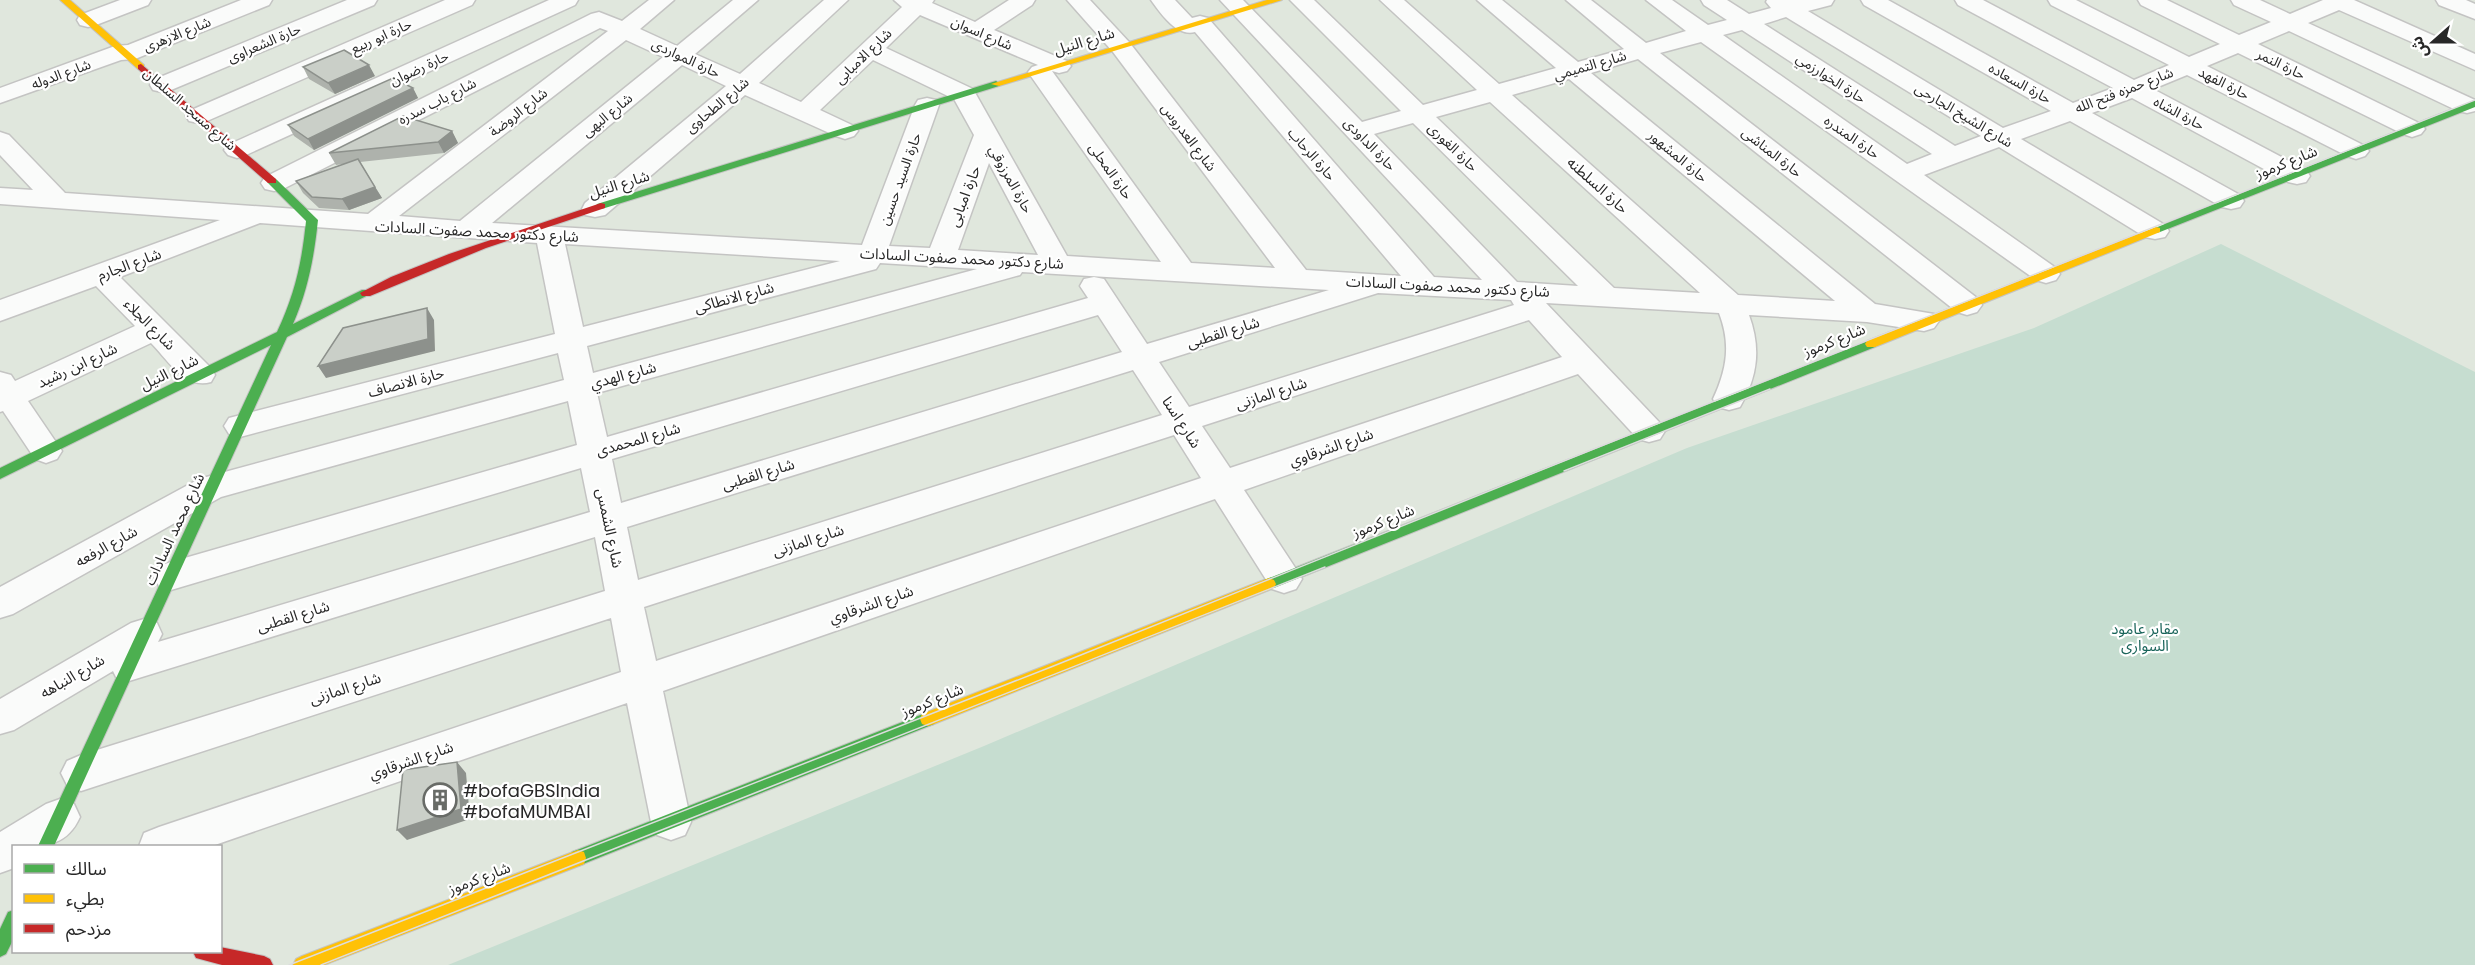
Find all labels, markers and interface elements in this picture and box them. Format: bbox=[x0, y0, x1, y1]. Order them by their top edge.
street label: شارع الازهرى bbox=[140, 11, 214, 58]
street label: شارع اسوان bbox=[948, 11, 1016, 56]
north arrow bbox=[2403, 12, 2463, 72]
street label: حارة ابو ربيع bbox=[347, 14, 415, 59]
street label: حارة الشعراوى bbox=[224, 19, 304, 67]
street label: شارع النيل bbox=[1051, 22, 1118, 62]
street label: شارع الامبابى bbox=[830, 24, 897, 89]
street label: حارة المواردى bbox=[649, 33, 723, 83]
text: ش bbox=[2405, 33, 2434, 62]
street label: حارة النمر bbox=[2252, 43, 2309, 84]
street label: شارع التميمي bbox=[1551, 45, 1629, 86]
street label: حارة رضوان bbox=[386, 46, 452, 90]
street label: حارة الخوارزمي bbox=[1792, 48, 1870, 109]
street label: شارع الدوله bbox=[28, 54, 94, 95]
street label: حارة السعاده bbox=[1985, 58, 2055, 108]
street label: شارع حمزه فتح الله bbox=[2072, 62, 2177, 119]
street label: حارة الفهد bbox=[2195, 62, 2253, 104]
street label: شارع مسجد السلطان bbox=[139, 63, 241, 156]
street label: شارع الطحاوى bbox=[681, 72, 754, 138]
street label: شارع باب سدره bbox=[395, 73, 480, 130]
street label: شارع الشيخ الجارحى bbox=[1911, 78, 2017, 153]
street label: شارع الروضة bbox=[485, 83, 552, 142]
street label: شارع البهى bbox=[577, 88, 637, 142]
street label: حارة الشاه bbox=[2150, 91, 2208, 135]
street label: شارع العدروس bbox=[1156, 99, 1221, 176]
street label: حارة المندره bbox=[1820, 110, 1884, 164]
street label: حارة الداودى bbox=[1339, 113, 1401, 175]
street label: حارة الغورى bbox=[1423, 118, 1483, 176]
street label: حارة المناشى bbox=[1738, 122, 1806, 182]
street label: حارة الرحاب bbox=[1283, 123, 1341, 185]
street label: حارة المشهور bbox=[1643, 125, 1712, 187]
street label: حارة السيد حسين bbox=[874, 130, 926, 228]
street label: حارة المحلى bbox=[1084, 139, 1138, 203]
street label: شارع كرموز bbox=[2251, 140, 2321, 186]
street label: حارة المرزوقي bbox=[983, 141, 1038, 217]
street label: حارة السلطنه bbox=[1563, 152, 1633, 218]
street label: حارة امبابى bbox=[943, 162, 985, 230]
street label: شارع النيل bbox=[586, 165, 653, 205]
street label: شارع دكتور محمد صفوت السادات bbox=[374, 215, 580, 249]
street label: شارع دكتور محمد صفوت السادات bbox=[859, 242, 1065, 276]
street label: شارع الجارم bbox=[94, 243, 165, 287]
street label: شارع دكتور محمد صفوت السادات bbox=[1345, 270, 1551, 304]
street label: شارع الانطاكى bbox=[692, 276, 777, 320]
street label: شارع الجلاء bbox=[118, 293, 181, 356]
street label: شارع القطبى bbox=[1184, 311, 1263, 355]
street label: شارع كرموز bbox=[1799, 318, 1869, 364]
street label: شارع ابن رشيد bbox=[33, 337, 122, 395]
street label: شارع النيل bbox=[136, 349, 203, 397]
street label: شارع الهدي bbox=[588, 356, 659, 396]
street label: حارة الانصاف bbox=[366, 362, 446, 402]
street label: شارع المازنى bbox=[1233, 372, 1310, 416]
street label: شارع اسنا bbox=[1156, 392, 1207, 453]
street label: شارع المحمدى bbox=[593, 417, 683, 463]
street label: شارع الشرقاوي bbox=[1286, 423, 1377, 473]
street label: شارع القطبى bbox=[719, 453, 798, 497]
street label: شارع محمد السادات bbox=[139, 469, 211, 589]
street label: شارع الشمس bbox=[589, 486, 629, 571]
street label: شارع كرموز bbox=[1348, 499, 1418, 545]
street label: شارع المازنى bbox=[770, 519, 847, 563]
street label: شارع الرفعه bbox=[71, 520, 142, 573]
street label: شارع الشرقاوي bbox=[826, 580, 917, 630]
street label: شارع القطبى bbox=[254, 595, 333, 639]
park label: مقابر عامود السوارى bbox=[2111, 618, 2179, 656]
street label: شارع النباهه bbox=[36, 649, 109, 705]
street label: شارع المازنى bbox=[307, 667, 384, 711]
street label: شارع كرموز bbox=[897, 678, 967, 724]
street label: شارع الشرقاوي bbox=[366, 736, 457, 786]
place label: #bofaGBSIndia #bofaMUMBAI bbox=[463, 778, 600, 824]
building icon: #bofaGBSIndia #bofaMUMBAI bbox=[422, 782, 458, 818]
legend bbox=[12, 845, 222, 953]
text: سالك bbox=[66, 856, 107, 881]
street label: شارع كرموز bbox=[444, 856, 514, 902]
text: بطيء bbox=[66, 886, 104, 912]
text: مزدحم bbox=[66, 916, 111, 942]

